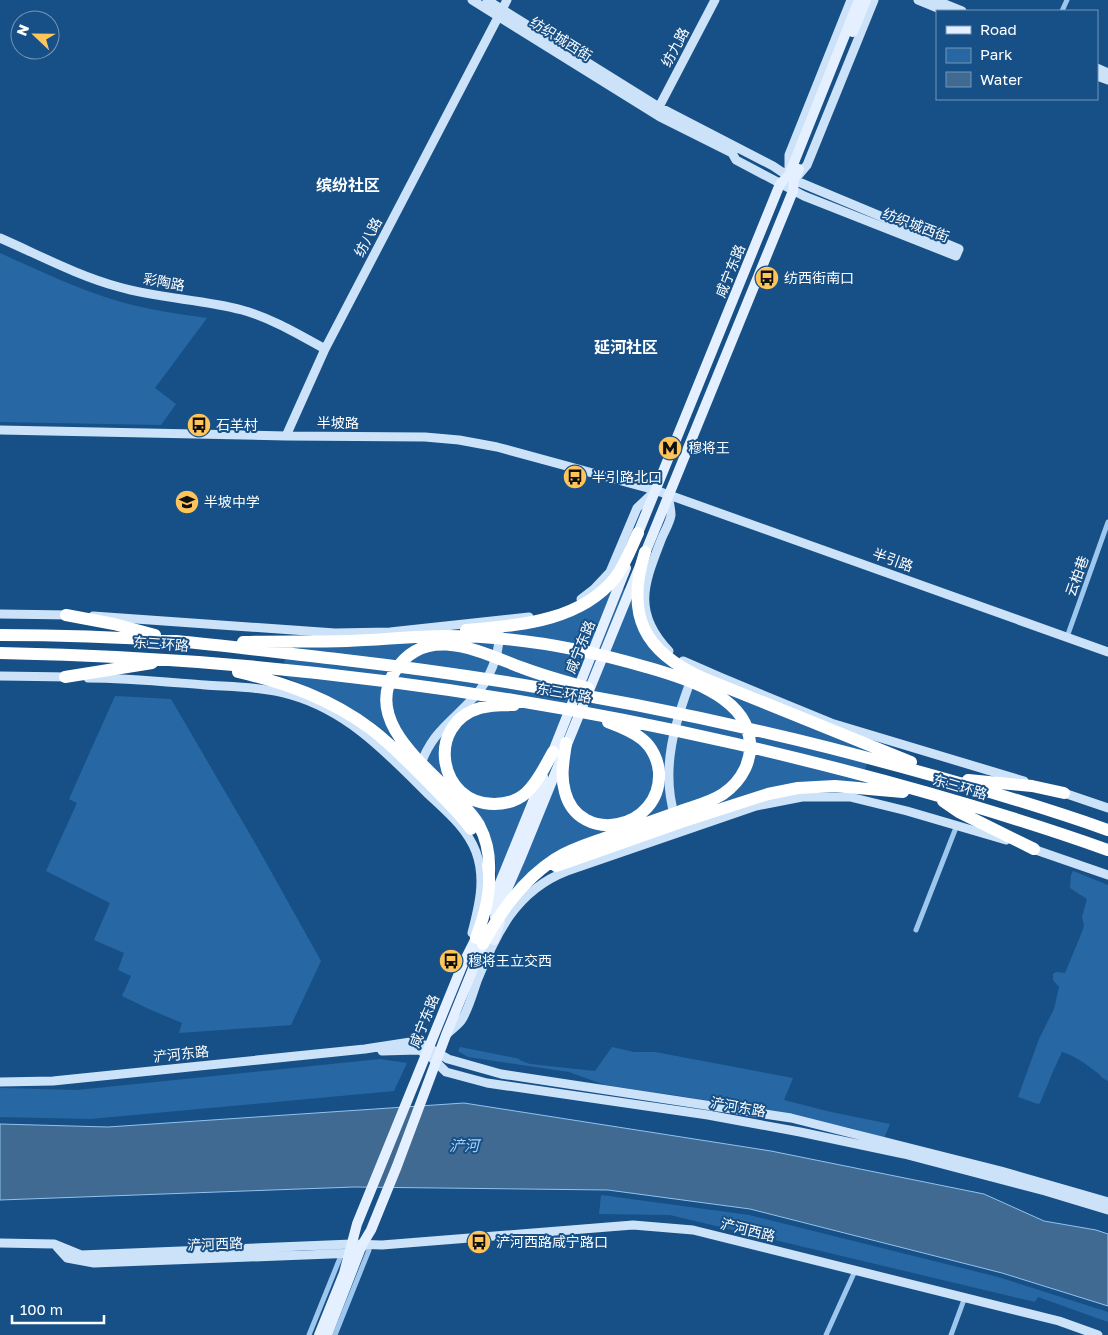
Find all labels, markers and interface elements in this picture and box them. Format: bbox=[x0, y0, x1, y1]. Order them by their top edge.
north arrow bbox=[10, 10, 60, 60]
legend bbox=[936, 10, 1098, 100]
street label: 纺织城西街 bbox=[527, 13, 595, 64]
text: Road bbox=[980, 20, 1017, 38]
text: N bbox=[13, 22, 32, 38]
street label: 纺九路 bbox=[657, 24, 692, 69]
text: Park bbox=[980, 45, 1013, 63]
text: Water bbox=[980, 70, 1023, 88]
district label: 缤纷社区 bbox=[316, 175, 380, 195]
street label: 纺织城西街 bbox=[880, 204, 952, 245]
street label: 纺八路 bbox=[350, 214, 385, 259]
street label: 咸宁东路 bbox=[711, 242, 748, 300]
bus stop icon: 纺西街南口 bbox=[754, 265, 780, 291]
street label: 彩陶路 bbox=[142, 269, 186, 294]
place label: 纺西街南口 bbox=[784, 269, 854, 286]
district label: 延河社区 bbox=[594, 337, 658, 357]
bus stop icon: 石羊村 bbox=[186, 412, 212, 438]
street label: 半坡路 bbox=[317, 414, 359, 431]
place label: 石羊村 bbox=[216, 416, 258, 433]
metro station icon: 穆将王 bbox=[657, 435, 683, 461]
place label: 穆将王 bbox=[688, 439, 730, 456]
bus stop icon: 半引路北口 bbox=[562, 464, 588, 490]
place label: 半引路北口 bbox=[592, 468, 662, 485]
school or university icon: 半坡中学 bbox=[174, 489, 200, 515]
place label: 半坡中学 bbox=[204, 493, 260, 510]
street label: 半引路 bbox=[871, 544, 916, 575]
street label: 云柏巷 bbox=[1061, 553, 1092, 598]
street label: 咸宁东路 bbox=[561, 618, 598, 676]
street label: 东三环路 bbox=[133, 633, 190, 654]
street label: 东三环路 bbox=[535, 679, 593, 706]
street label: 东三环路 bbox=[931, 771, 989, 802]
bus stop icon: 穆将王立交西 bbox=[438, 948, 464, 974]
place label: 穆将王立交西 bbox=[468, 952, 552, 969]
street label: 咸宁东路 bbox=[405, 992, 442, 1050]
street label: 浐河东路 bbox=[152, 1042, 210, 1065]
street label: 浐河东路 bbox=[709, 1093, 767, 1120]
water label: 浐河 bbox=[449, 1136, 482, 1154]
street label: 浐河西路 bbox=[719, 1214, 777, 1245]
bus stop icon: 浐河西路咸宁路口 bbox=[466, 1229, 492, 1255]
place label: 浐河西路咸宁路口 bbox=[496, 1233, 608, 1250]
street label: 浐河西路 bbox=[187, 1234, 243, 1253]
scale bar bbox=[12, 1292, 105, 1324]
text: 100 m bbox=[20, 1300, 63, 1318]

